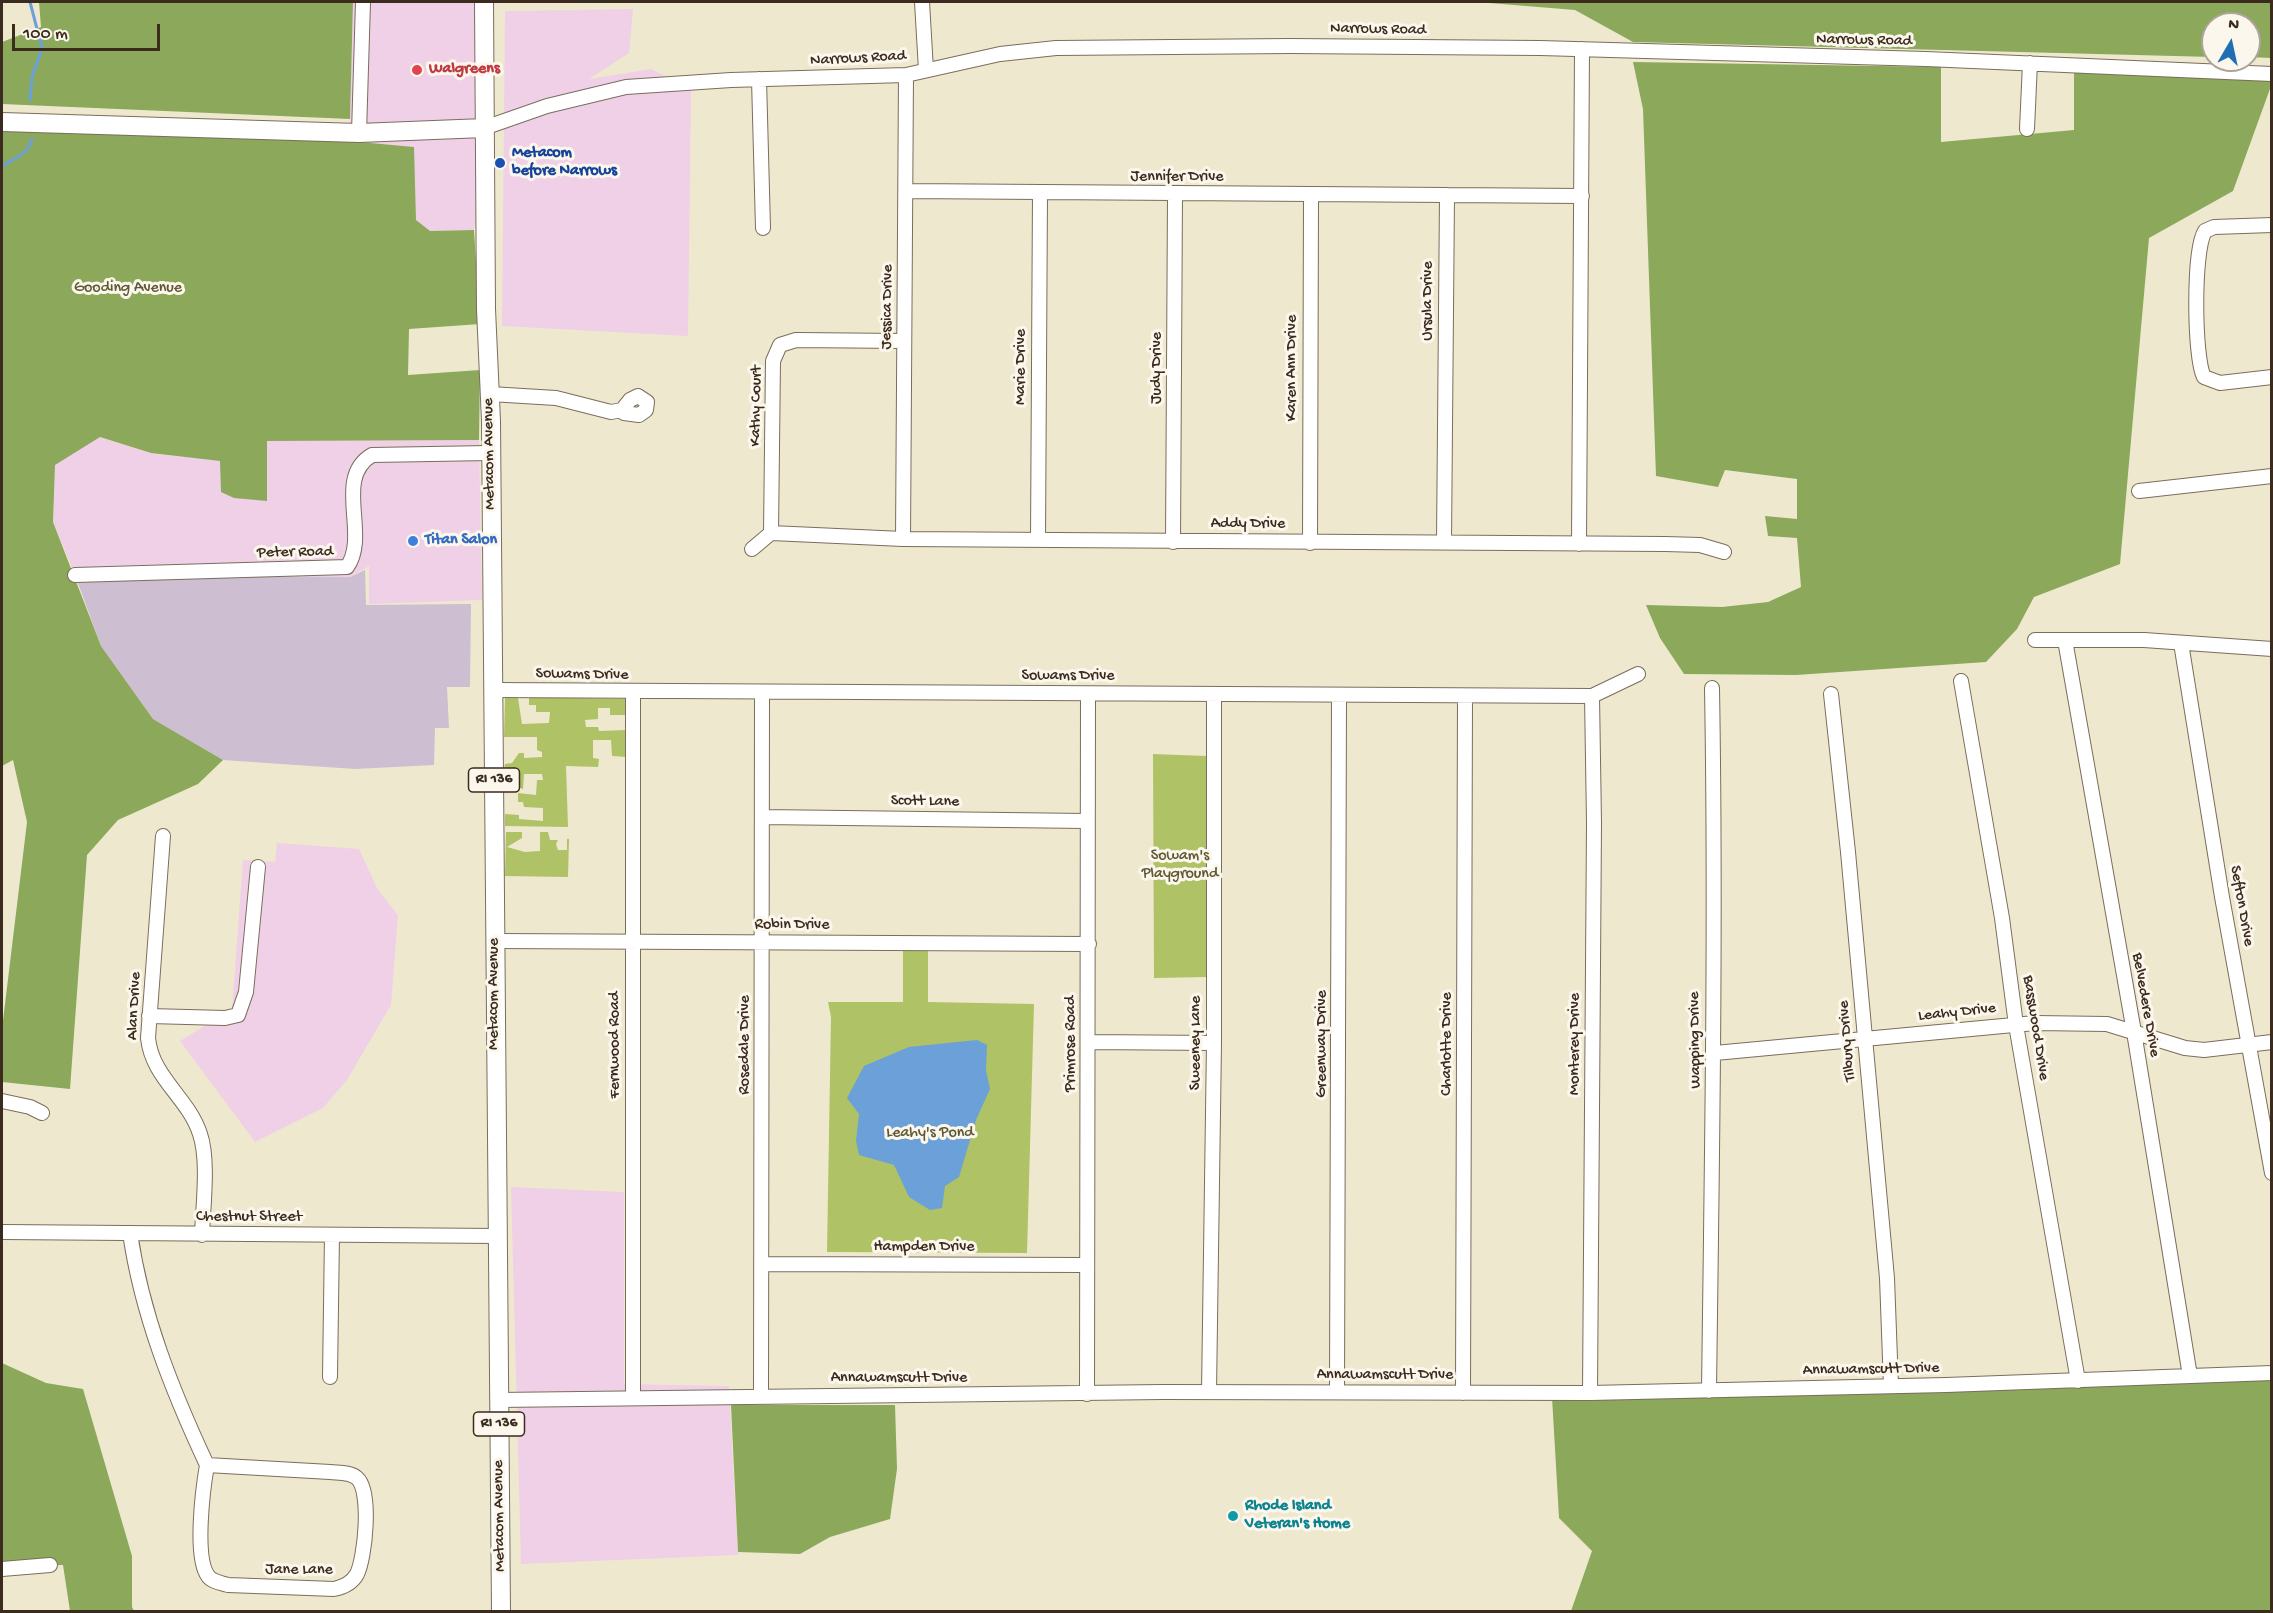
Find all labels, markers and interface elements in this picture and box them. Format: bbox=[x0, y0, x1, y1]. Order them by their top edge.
scale bar bbox=[15, 12, 164, 50]
north arrow bbox=[2201, 12, 2261, 72]
text: N bbox=[2227, 16, 2240, 36]
street label: Narrows Road bbox=[1330, 20, 1426, 40]
text: 100 m bbox=[23, 24, 68, 45]
street label: Narrows Road bbox=[1816, 31, 1912, 51]
street label: Narrows Road bbox=[810, 47, 906, 71]
place label: Walgreens bbox=[429, 60, 500, 80]
marker: Walgreens bbox=[410, 63, 424, 77]
place label: Metacom before Narrows bbox=[512, 144, 617, 182]
marker: Metacom before Narrows bbox=[493, 156, 507, 170]
street label: Jennifer Drive bbox=[1131, 168, 1223, 188]
street label: Ursula Drive bbox=[1419, 261, 1439, 341]
street label: Jessica Drive bbox=[878, 264, 898, 350]
park label: Gooding Avenue bbox=[74, 279, 182, 299]
street label: Karen Ann Drive bbox=[1283, 315, 1303, 421]
street label: Marie Drive bbox=[1012, 329, 1032, 405]
street label: Judy Drive bbox=[1148, 332, 1168, 404]
street label: Kathy Court bbox=[747, 365, 767, 447]
street label: Metacom Avenue bbox=[479, 398, 501, 510]
street label: Addy Drive bbox=[1211, 515, 1285, 535]
place label: Titan Salon bbox=[425, 531, 497, 551]
marker: Titan Salon bbox=[406, 534, 420, 548]
street label: Peter Road bbox=[257, 543, 333, 563]
street label: Sowams Drive bbox=[535, 665, 629, 685]
street label: Sowams Drive bbox=[1022, 667, 1114, 687]
road number: RI 136 bbox=[468, 768, 520, 792]
street label: Scott Lane bbox=[891, 792, 959, 812]
park label: Sowam's Playground bbox=[1142, 847, 1218, 885]
street label: Sefton Drive bbox=[2224, 864, 2258, 948]
street label: Robin Drive bbox=[755, 916, 829, 936]
street label: Metacom Avenue bbox=[485, 938, 505, 1050]
street label: Belvedere Drive bbox=[2126, 951, 2164, 1059]
street label: Alan Drive bbox=[124, 971, 146, 1041]
street label: Basswood Drive bbox=[2017, 974, 2053, 1082]
street label: Greenway Drive bbox=[1313, 990, 1333, 1098]
street label: Wapping Drive bbox=[1686, 991, 1706, 1089]
street label: Fernwood Road bbox=[606, 992, 626, 1098]
street label: Charlotte Drive bbox=[1438, 992, 1458, 1096]
street label: Monterey Drive bbox=[1566, 993, 1586, 1095]
street label: Rosedale Drive bbox=[736, 995, 756, 1095]
street label: Primrose Road bbox=[1062, 996, 1082, 1092]
street label: Sweeney Lane bbox=[1187, 996, 1207, 1090]
street label: Leahy Drive bbox=[1917, 999, 1997, 1027]
street label: Tilbury Drive bbox=[1835, 1000, 1861, 1082]
park label: Leahy's Pond bbox=[886, 1124, 974, 1144]
street label: Chestnut Street bbox=[196, 1208, 302, 1228]
street label: Hampden Drive bbox=[873, 1238, 975, 1258]
street label: Annawamscutt Drive bbox=[1802, 1359, 1940, 1381]
street label: Annawamscutt Drive bbox=[1317, 1366, 1453, 1386]
street label: Annawamscutt Drive bbox=[831, 1369, 967, 1389]
road number: RI 136 bbox=[474, 1412, 524, 1436]
street label: Metacom Avenue bbox=[489, 1460, 511, 1572]
place label: Rhode Island Veteran's Home bbox=[1245, 1497, 1350, 1535]
marker: Rhode Island Veteran's Home bbox=[1226, 1509, 1240, 1523]
street label: Jane Lane bbox=[265, 1561, 333, 1581]

